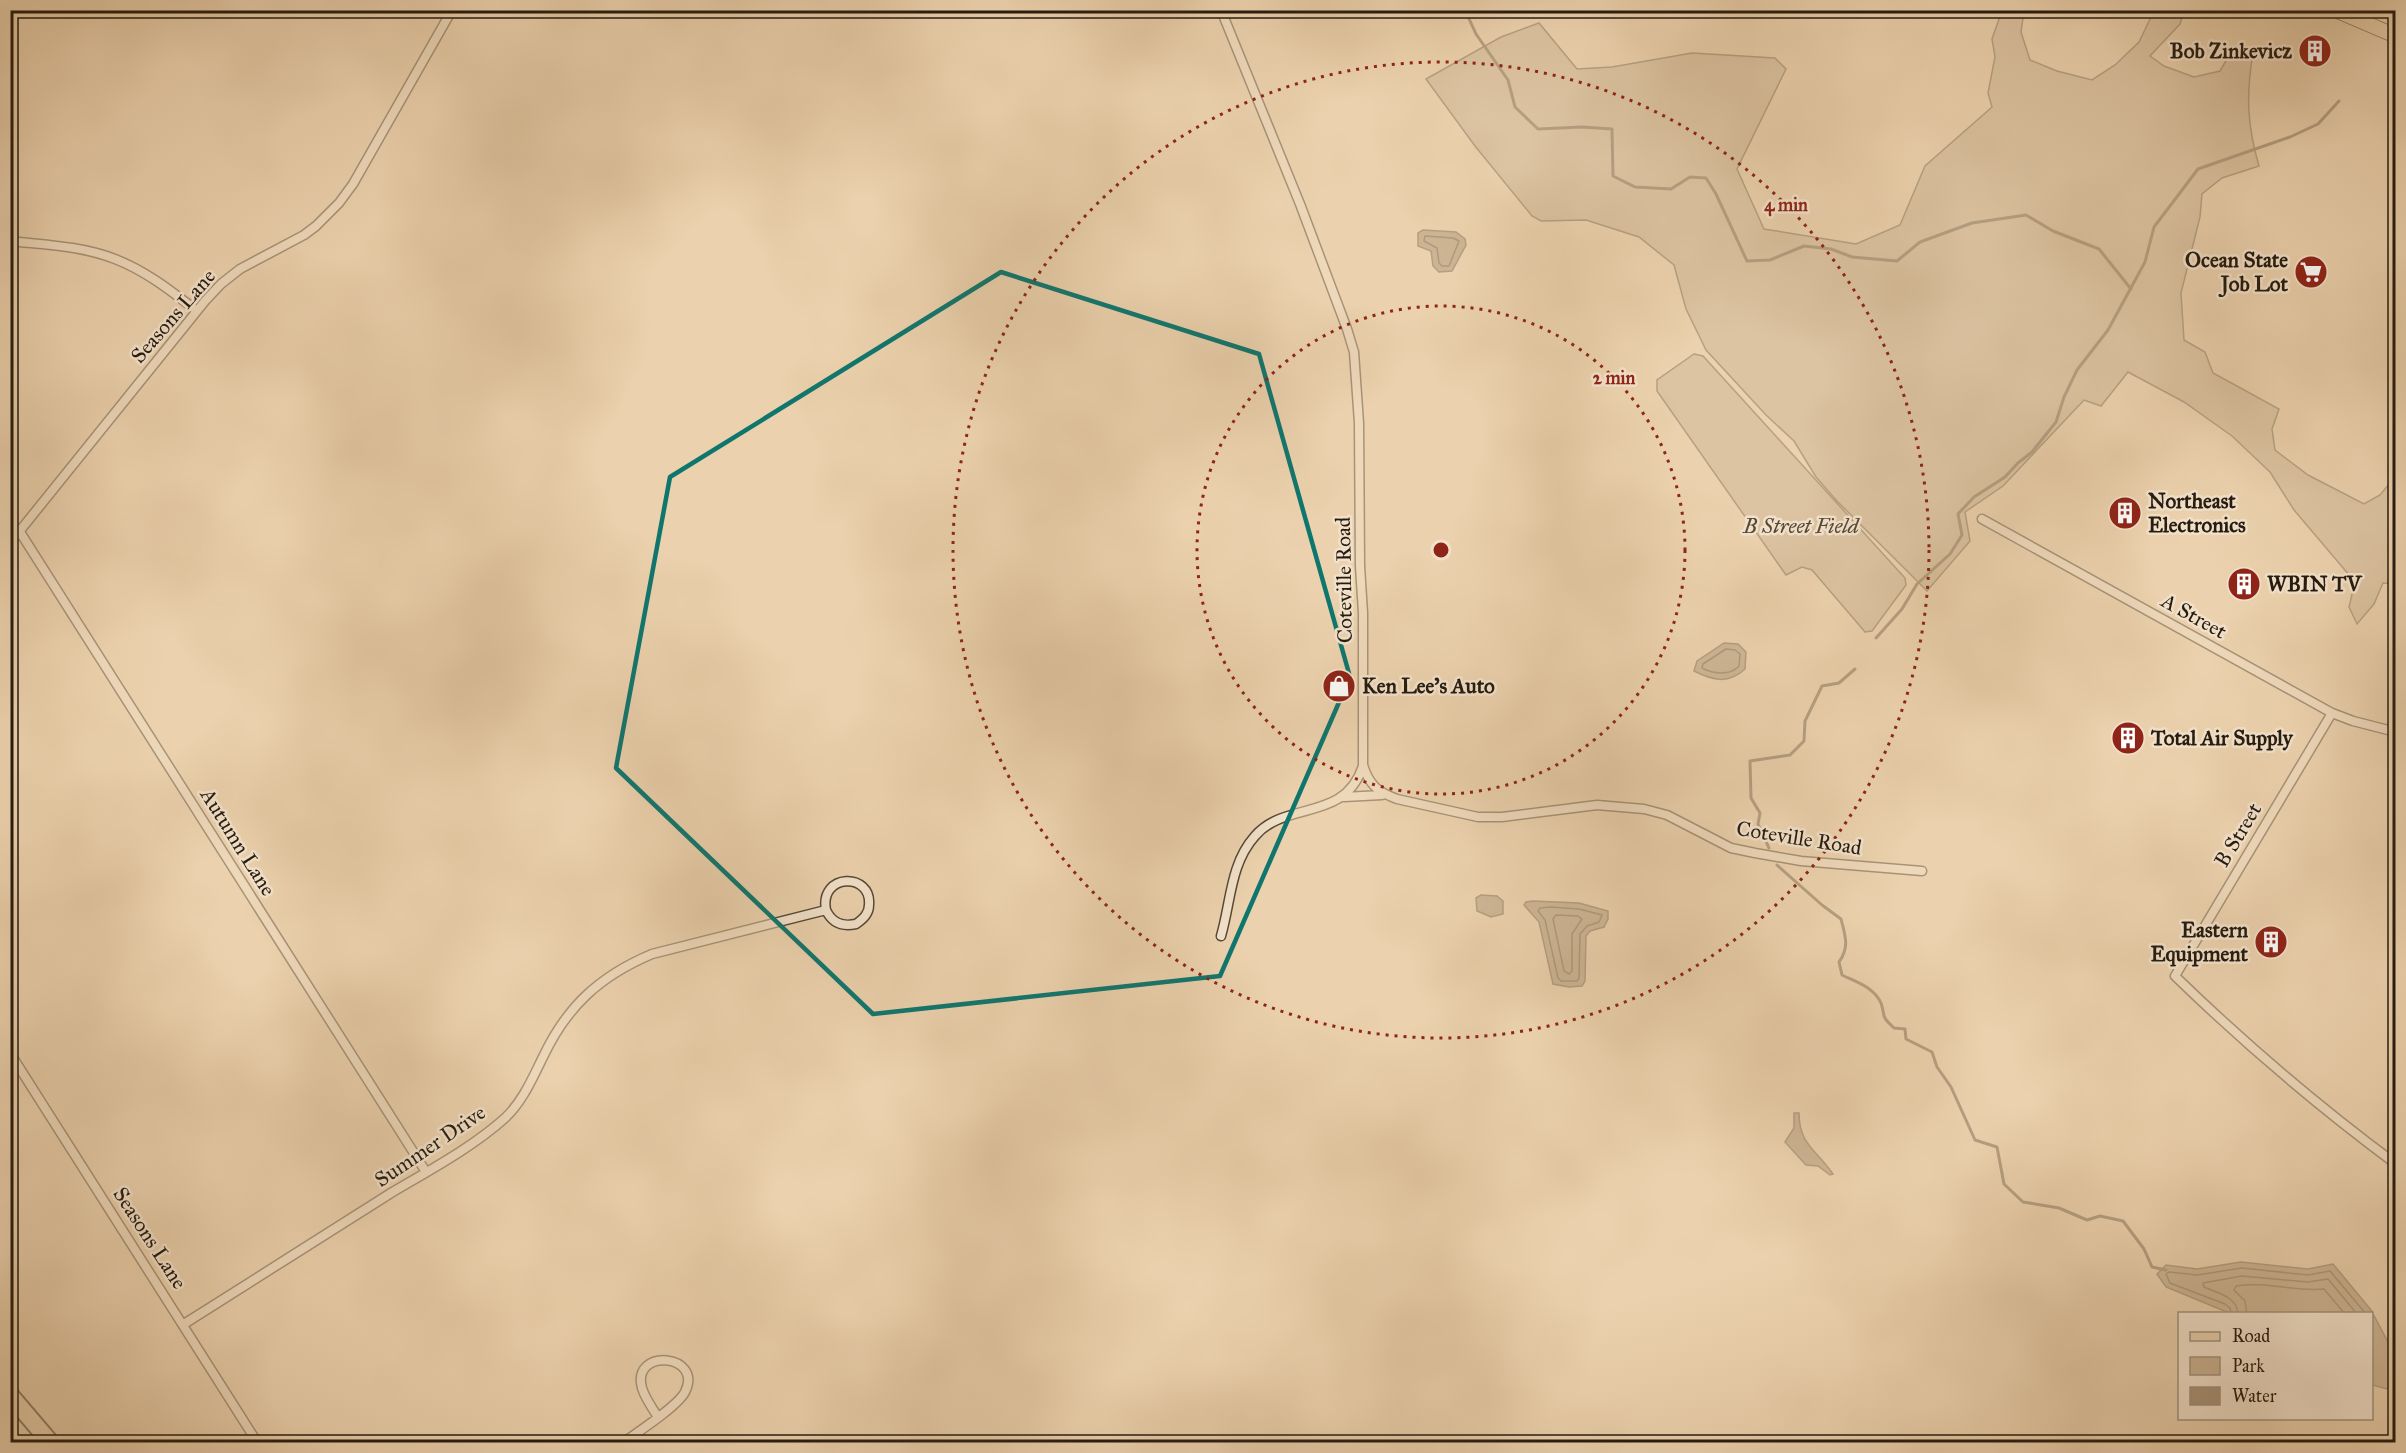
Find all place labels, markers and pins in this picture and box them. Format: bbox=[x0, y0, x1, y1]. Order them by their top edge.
building icon: Bob Zinkevicz bbox=[2297, 33, 2333, 69]
place label: Bob Zinkevicz bbox=[2170, 38, 2292, 64]
place label: Ocean State Job Lot bbox=[2185, 247, 2289, 298]
supermarket icon: Ocean State Job Lot bbox=[2293, 254, 2329, 290]
place label: Northeast Electronics bbox=[2148, 488, 2246, 538]
building icon: Northeast Electronics bbox=[2107, 495, 2143, 531]
centre of rings bbox=[1431, 540, 1451, 560]
building icon: WBIN TV bbox=[2226, 566, 2262, 602]
place label: WBIN TV bbox=[2267, 571, 2363, 597]
shop icon: Ken Lee's Auto bbox=[1321, 668, 1357, 704]
place label: Ken Lee's Auto bbox=[1362, 673, 1495, 699]
building icon: Total Air Supply bbox=[2110, 720, 2146, 756]
place label: Total Air Supply bbox=[2150, 725, 2294, 751]
place label: Eastern Equipment bbox=[2150, 917, 2249, 967]
building icon: Eastern Equipment bbox=[2253, 924, 2289, 960]

